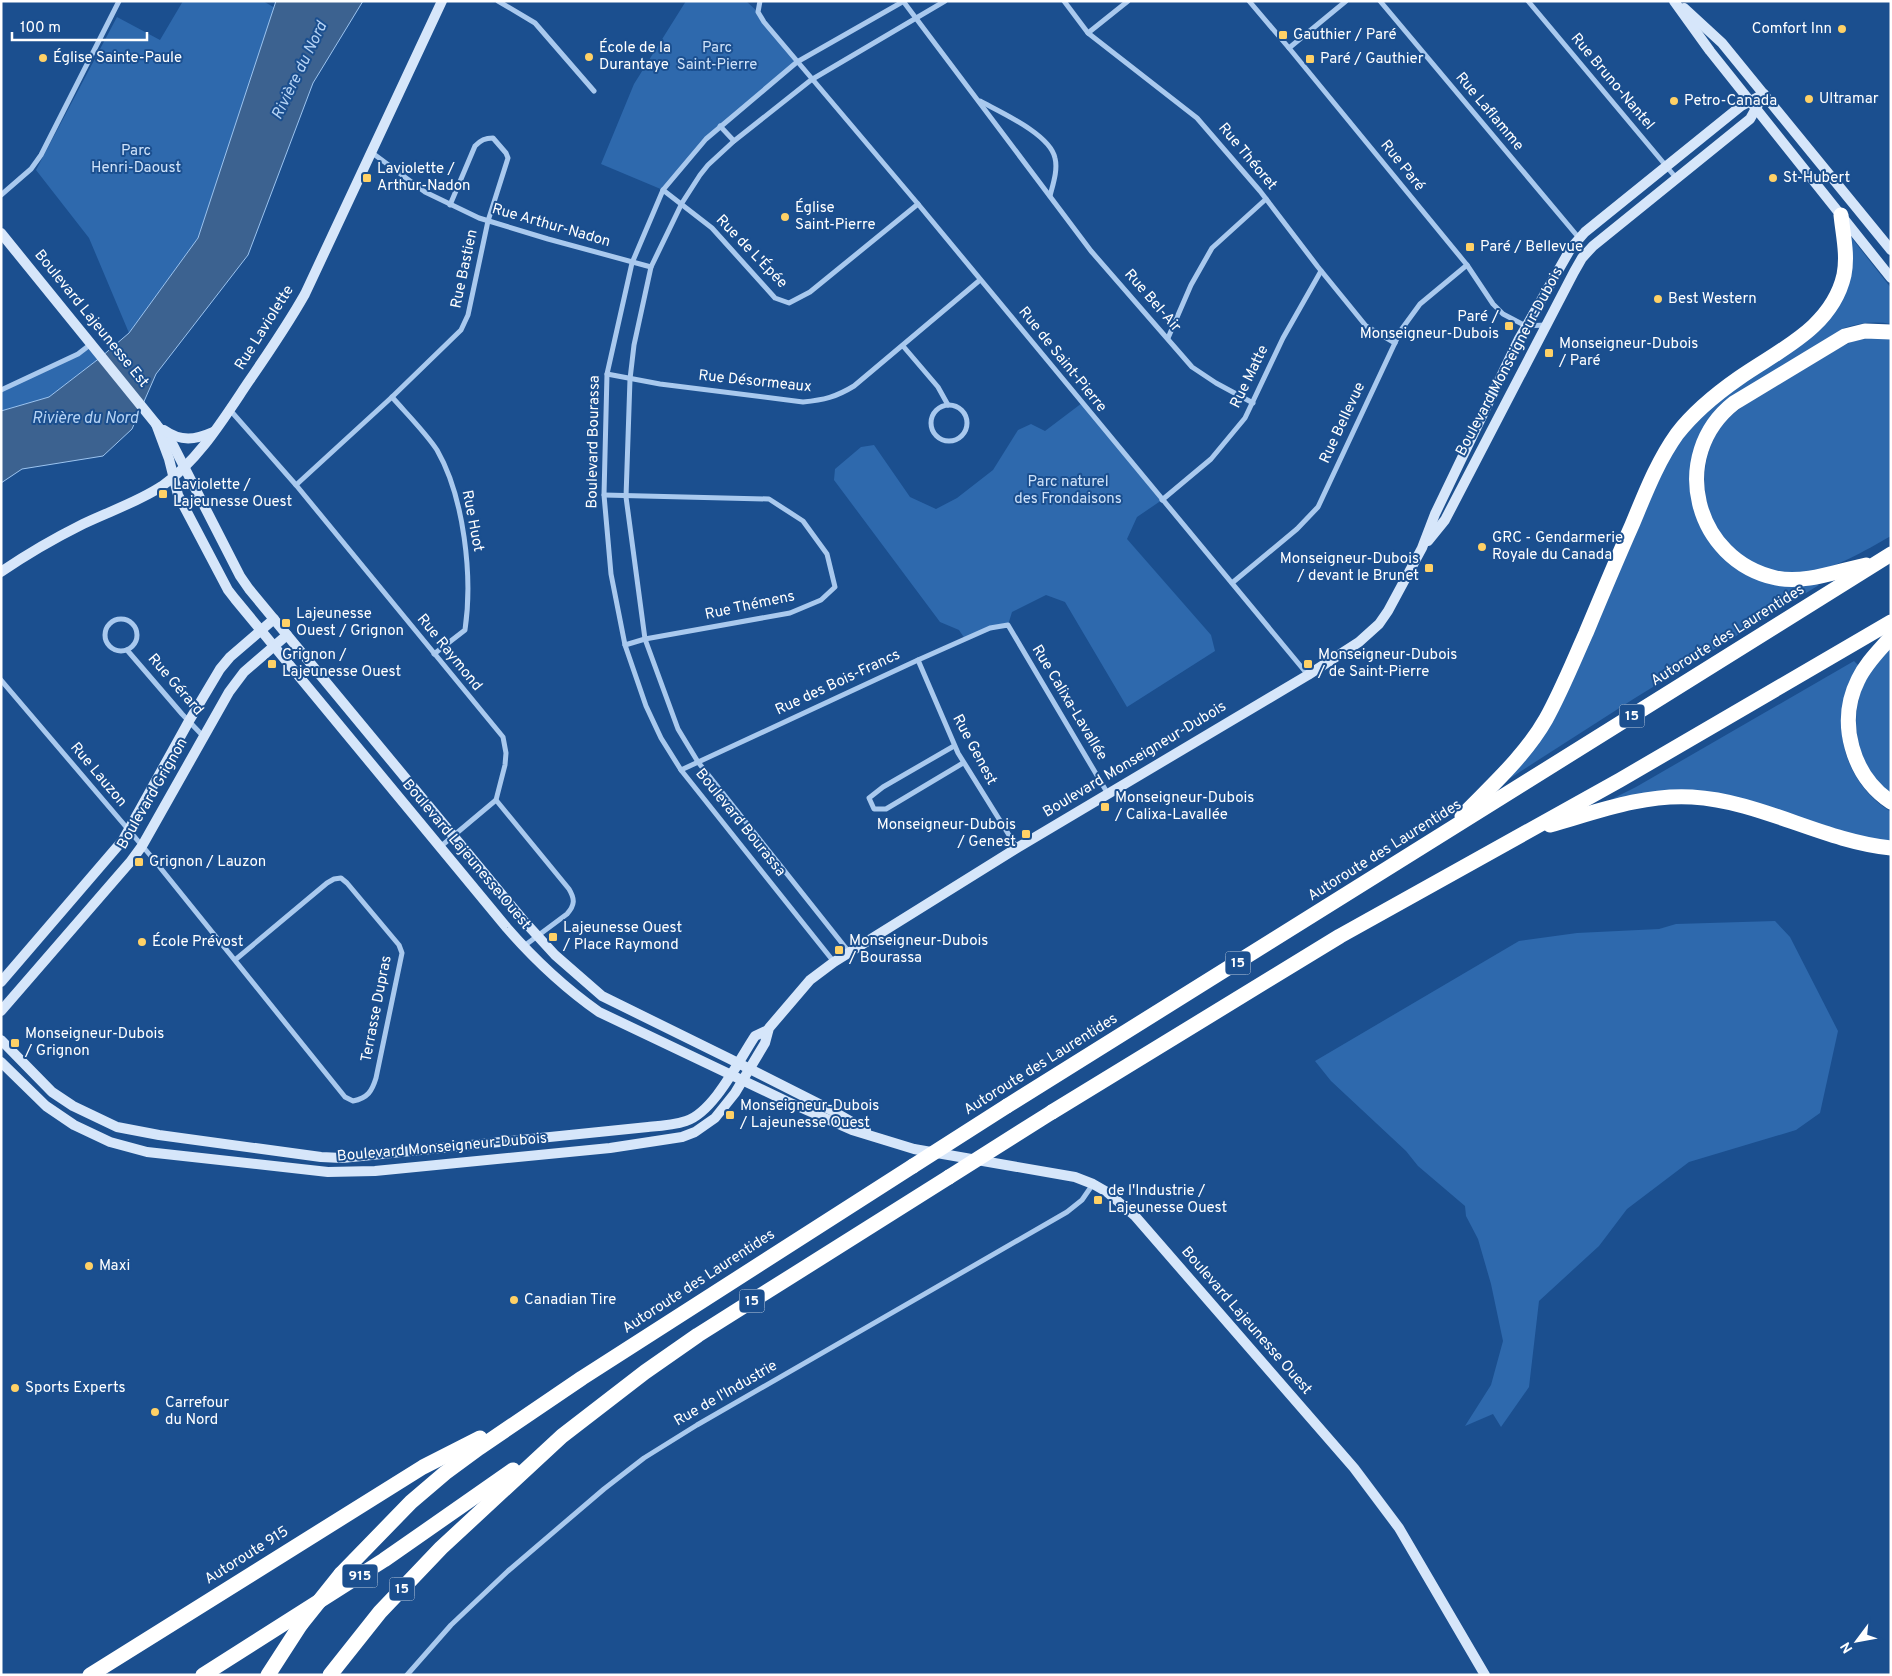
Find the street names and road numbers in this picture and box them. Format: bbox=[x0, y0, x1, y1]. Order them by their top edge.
street label: Rue Bruno-Nantel bbox=[1566, 30, 1658, 134]
street label: Rue Laflamme bbox=[1451, 69, 1527, 155]
street label: Rue Théoret bbox=[1213, 120, 1281, 194]
street label: Rue Paré bbox=[1376, 137, 1428, 195]
street label: Rue Arthur-Nadon bbox=[489, 200, 613, 252]
street label: Rue de L'Épée bbox=[711, 210, 792, 293]
street label: Rue Bastien bbox=[447, 228, 483, 310]
street label: Boulevard Lajeunesse Est bbox=[30, 246, 152, 392]
street label: Boulevard Monseigneur-Dubois bbox=[1452, 265, 1568, 459]
street label: Rue Bel-Air bbox=[1119, 266, 1185, 337]
street label: Rue Laviolette bbox=[231, 282, 299, 374]
street label: Rue de Saint-Pierre bbox=[1014, 303, 1110, 417]
street label: Rue Matte bbox=[1227, 342, 1273, 412]
street label: Rue Désormeaux bbox=[697, 367, 813, 397]
street label: Boulevard Bourassa bbox=[583, 375, 605, 509]
street label: Rue Bellevue bbox=[1316, 379, 1370, 467]
street label: Rue Huot bbox=[457, 489, 487, 553]
street label: Autoroute des Laurentides bbox=[1648, 581, 1808, 691]
street label: Rue Thémens bbox=[703, 587, 797, 625]
street label: Rue Raymond bbox=[412, 611, 486, 695]
street label: Rue Calixa-Lavallée bbox=[1027, 642, 1111, 764]
street label: Rue des Bois-Francs bbox=[773, 646, 903, 720]
street label: Rue Gérard bbox=[143, 650, 207, 720]
street label: Boulevard Monseigneur-Dubois bbox=[1040, 698, 1230, 822]
road number: 15 bbox=[1620, 704, 1644, 728]
street label: Rue Genest bbox=[947, 711, 1001, 789]
street label: Boulevard Grignon bbox=[113, 735, 193, 853]
street label: Rue Lauzon bbox=[65, 739, 131, 811]
street label: Boulevard Bourassa bbox=[691, 765, 789, 881]
street label: Boulevard Lajeunesse Ouest bbox=[398, 776, 534, 934]
street label: Autoroute des Laurentides bbox=[1305, 796, 1465, 906]
road number: 15 bbox=[1226, 951, 1250, 974]
street label: Terrasse Dupras bbox=[357, 954, 397, 1064]
street label: Autoroute des Laurentides bbox=[961, 1010, 1121, 1120]
street label: Boulevard Monseigneur-Dubois bbox=[336, 1129, 548, 1167]
street label: Autoroute des Laurentides bbox=[619, 1226, 779, 1338]
street label: Boulevard Lajeunesse Ouest bbox=[1176, 1243, 1316, 1399]
road number: 15 bbox=[740, 1290, 764, 1312]
street label: Rue de l'Industrie bbox=[671, 1357, 781, 1431]
street label: Autoroute 915 bbox=[201, 1523, 293, 1589]
road number: 915 bbox=[342, 1564, 378, 1588]
road number: 15 bbox=[390, 1578, 414, 1600]

